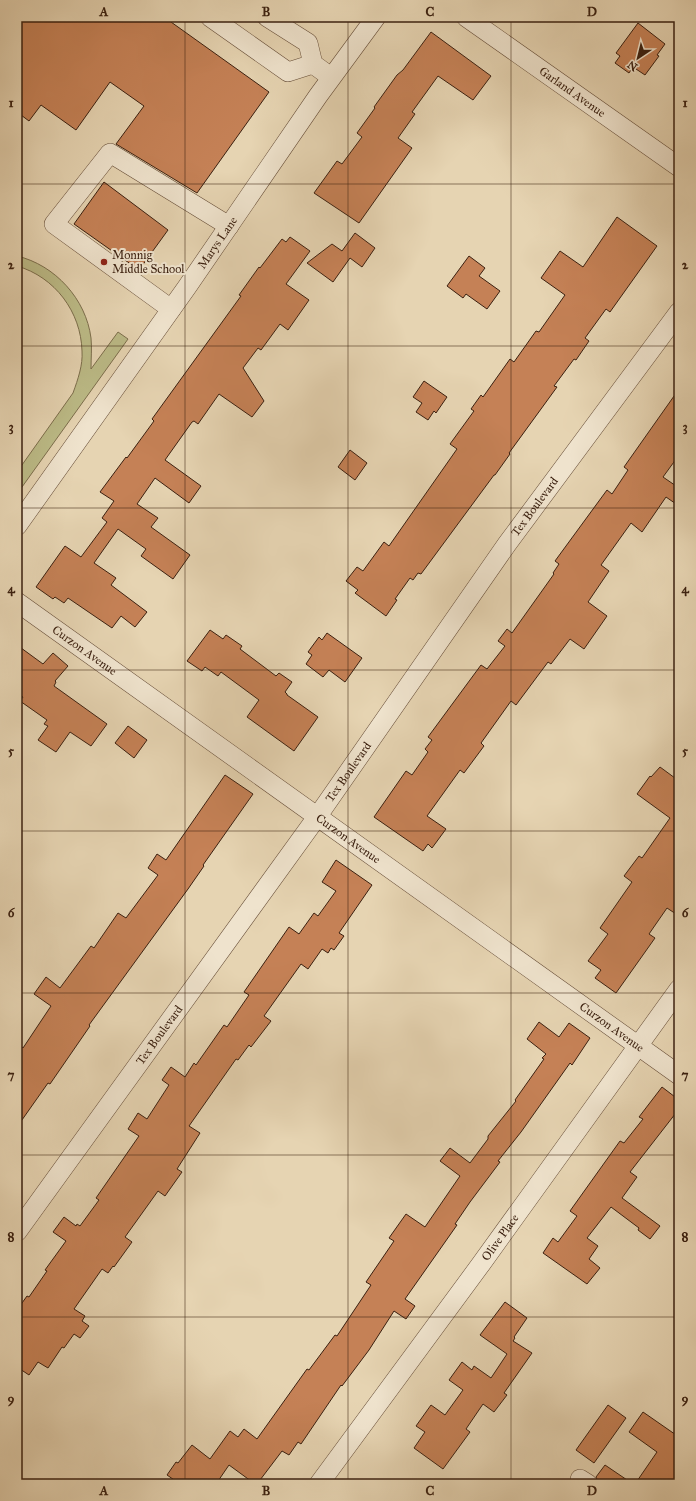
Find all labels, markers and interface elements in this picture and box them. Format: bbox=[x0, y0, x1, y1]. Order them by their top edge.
text: A bbox=[99, 4, 109, 20]
text: B bbox=[262, 4, 271, 20]
text: C bbox=[426, 4, 435, 20]
text: D bbox=[587, 4, 597, 20]
north arrow bbox=[618, 38, 658, 78]
text: N bbox=[624, 57, 640, 74]
street label: Garland Avenue bbox=[536, 64, 608, 120]
text: 1 bbox=[8, 95, 14, 111]
text: 1 bbox=[682, 95, 688, 111]
street label: Marys Lane bbox=[195, 214, 240, 271]
place label: Monnig Middle School bbox=[112, 248, 185, 276]
text: 2 bbox=[8, 257, 15, 273]
marker: Monnig Middle School bbox=[99, 257, 109, 267]
text: 2 bbox=[682, 257, 689, 273]
text: 3 bbox=[8, 419, 14, 435]
text: 3 bbox=[682, 419, 688, 435]
street label: Tex Boulevard bbox=[508, 474, 561, 539]
text: 4 bbox=[7, 581, 15, 597]
text: 4 bbox=[681, 581, 689, 597]
street label: Curzon Avenue bbox=[50, 622, 120, 678]
street label: Tex Boulevard bbox=[323, 739, 374, 805]
text: 5 bbox=[8, 743, 15, 759]
text: 5 bbox=[682, 743, 689, 759]
street label: Curzon Avenue bbox=[313, 811, 383, 866]
text: 6 bbox=[8, 905, 16, 921]
text: 6 bbox=[682, 905, 690, 921]
street label: Curzon Avenue bbox=[577, 999, 647, 1055]
street label: Tex Boulevard bbox=[133, 1003, 186, 1068]
text: 7 bbox=[8, 1067, 15, 1083]
text: 7 bbox=[682, 1067, 689, 1083]
street label: Olive Place bbox=[479, 1211, 522, 1263]
text: 8 bbox=[8, 1229, 15, 1245]
text: 8 bbox=[682, 1229, 689, 1245]
text: 9 bbox=[8, 1391, 15, 1407]
text: 9 bbox=[682, 1391, 689, 1407]
text: A bbox=[99, 1483, 109, 1499]
text: B bbox=[262, 1483, 271, 1499]
text: C bbox=[426, 1483, 435, 1499]
text: D bbox=[587, 1483, 597, 1499]

